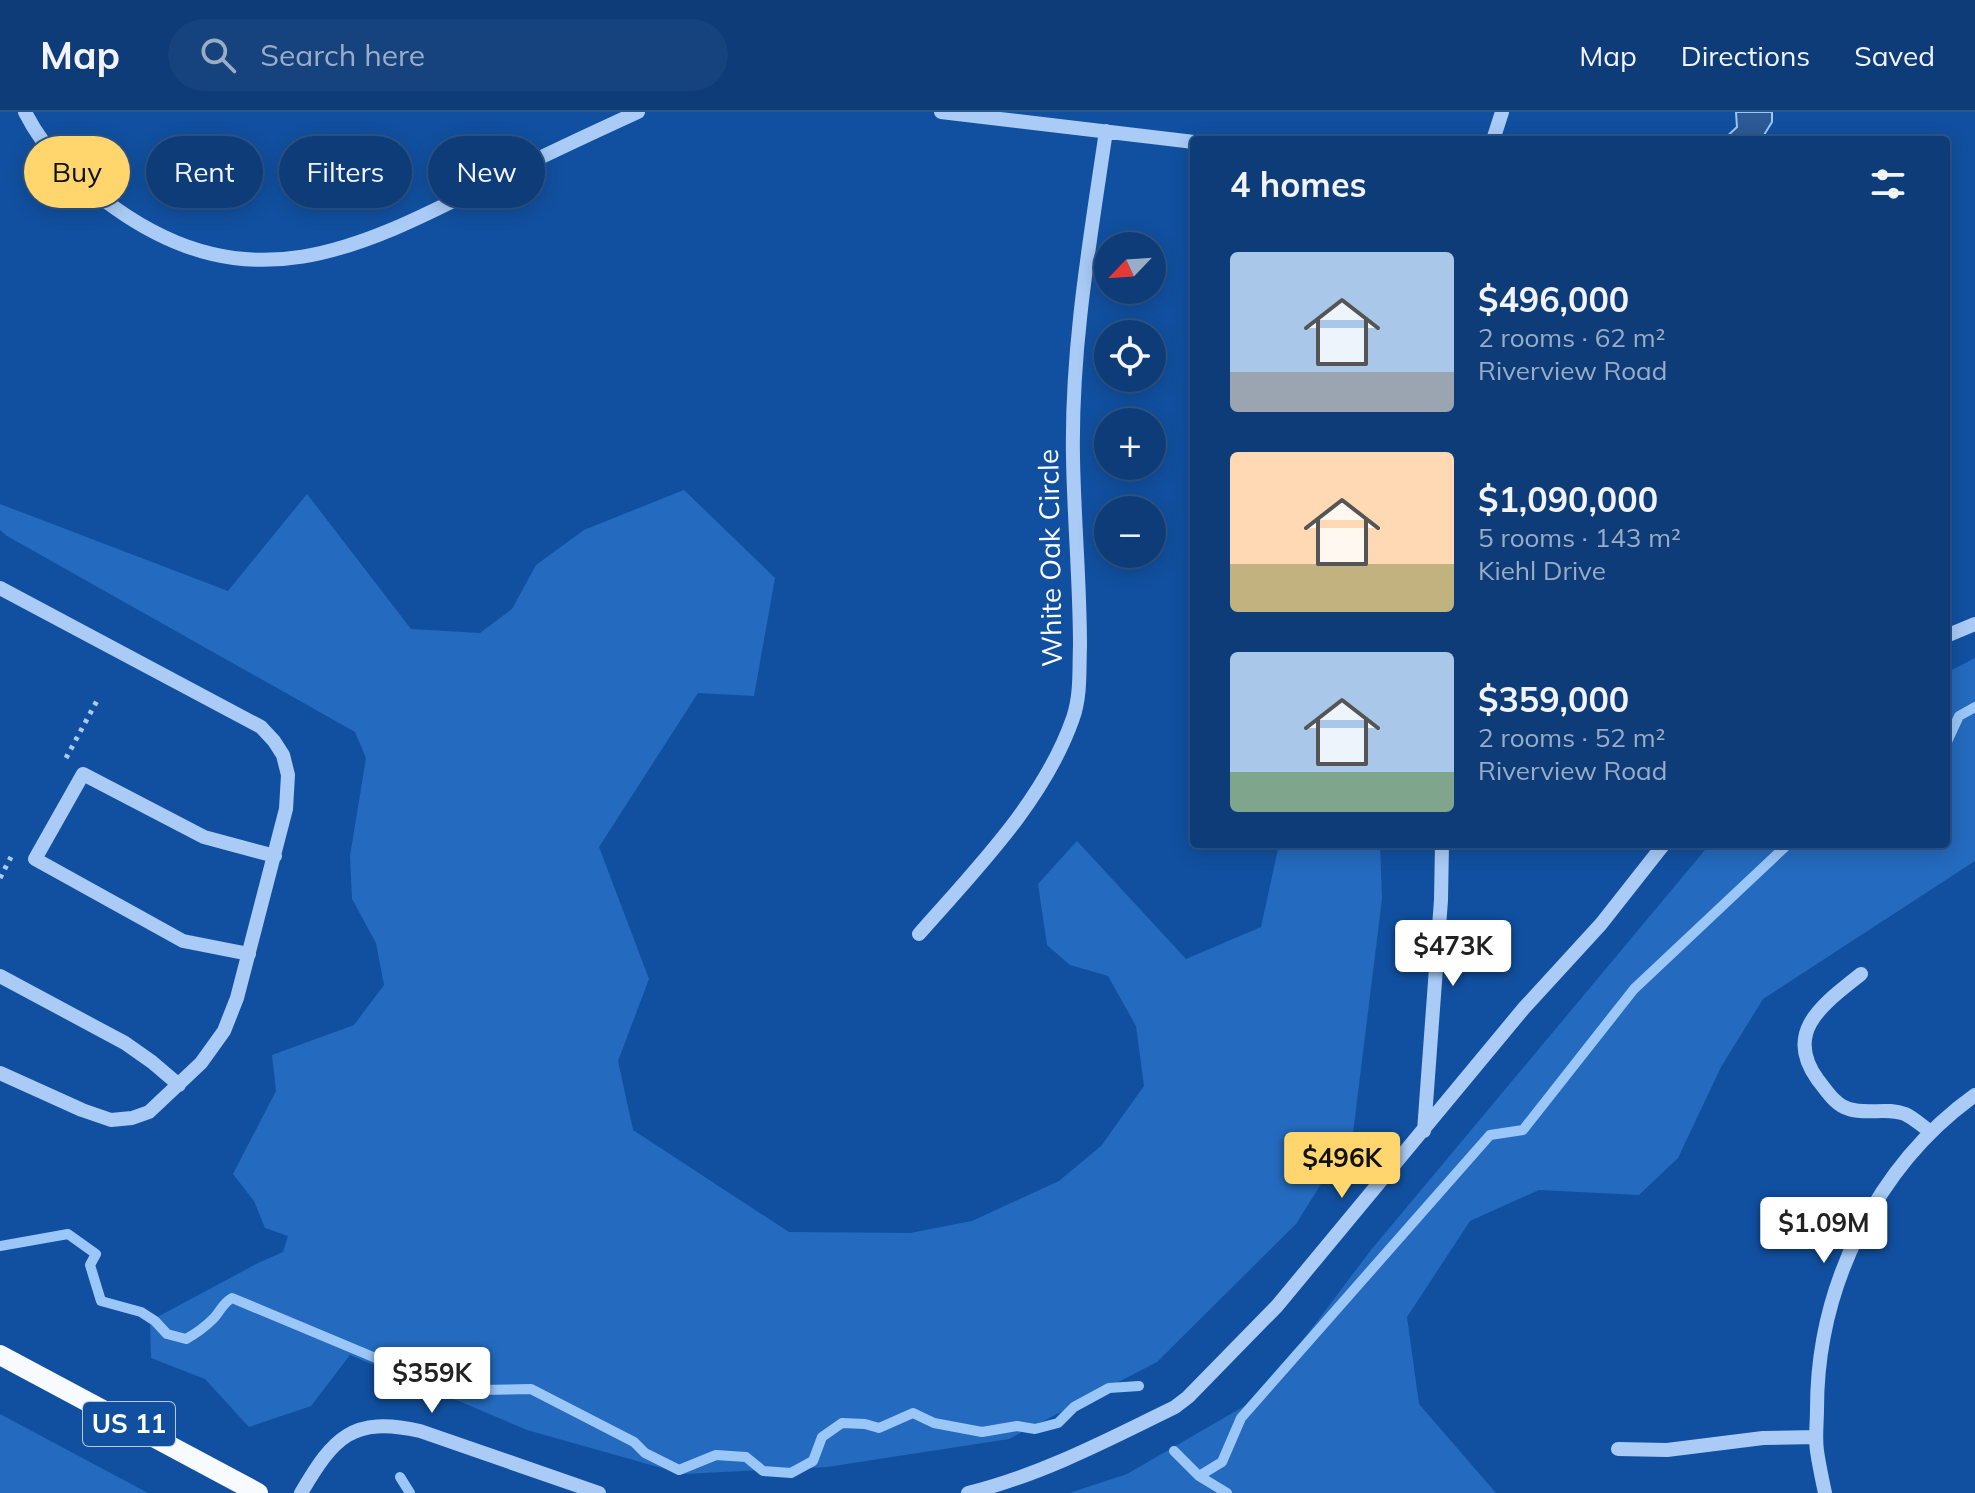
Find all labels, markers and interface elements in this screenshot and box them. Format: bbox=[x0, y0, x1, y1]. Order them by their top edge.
search box bbox=[168, 19, 728, 91]
text: Map bbox=[40, 31, 120, 79]
icon: search bbox=[196, 33, 240, 77]
text: Search here bbox=[260, 36, 425, 74]
text: Map bbox=[1579, 38, 1637, 73]
text: Directions bbox=[1681, 38, 1810, 73]
text: Saved bbox=[1854, 38, 1935, 73]
chip: Buy bbox=[24, 136, 130, 208]
chip: Rent bbox=[146, 136, 263, 208]
chip: Filters bbox=[279, 136, 412, 208]
chip: New bbox=[428, 136, 545, 208]
icon: filters bbox=[1866, 162, 1910, 206]
text: 4 homes bbox=[1230, 163, 1367, 206]
north arrow bbox=[1094, 232, 1166, 304]
map controls bbox=[1094, 232, 1166, 568]
text: $496,000 bbox=[1478, 278, 1629, 321]
icon: home bbox=[1294, 284, 1390, 380]
button: locate bbox=[1094, 320, 1166, 392]
text: 2 rooms · 62 m² bbox=[1478, 321, 1665, 354]
text: Riverview Road bbox=[1478, 354, 1667, 387]
button: + bbox=[1094, 408, 1166, 480]
street label: White Oak Circle bbox=[1030, 449, 1069, 667]
text: $1,090,000 bbox=[1478, 478, 1658, 521]
icon: home bbox=[1294, 484, 1390, 580]
button: − bbox=[1094, 496, 1166, 568]
text: 5 rooms · 143 m² bbox=[1478, 521, 1681, 554]
text: Kiehl Drive bbox=[1478, 554, 1606, 587]
text: $359,000 bbox=[1478, 678, 1629, 721]
icon: home bbox=[1294, 684, 1390, 780]
text: 2 rooms · 52 m² bbox=[1478, 721, 1665, 754]
text: Riverview Road bbox=[1478, 754, 1667, 787]
pin: $473K bbox=[1397, 920, 1509, 988]
text: $473K bbox=[1413, 929, 1493, 962]
pin: $496K bbox=[1286, 1132, 1398, 1200]
text: $496K bbox=[1302, 1141, 1382, 1174]
pin: $1.09M bbox=[1759, 1197, 1889, 1265]
text: $1.09M bbox=[1778, 1206, 1870, 1239]
pin: $359K bbox=[376, 1347, 488, 1415]
text: $359K bbox=[392, 1356, 472, 1389]
road number: US 11 bbox=[83, 1402, 175, 1446]

